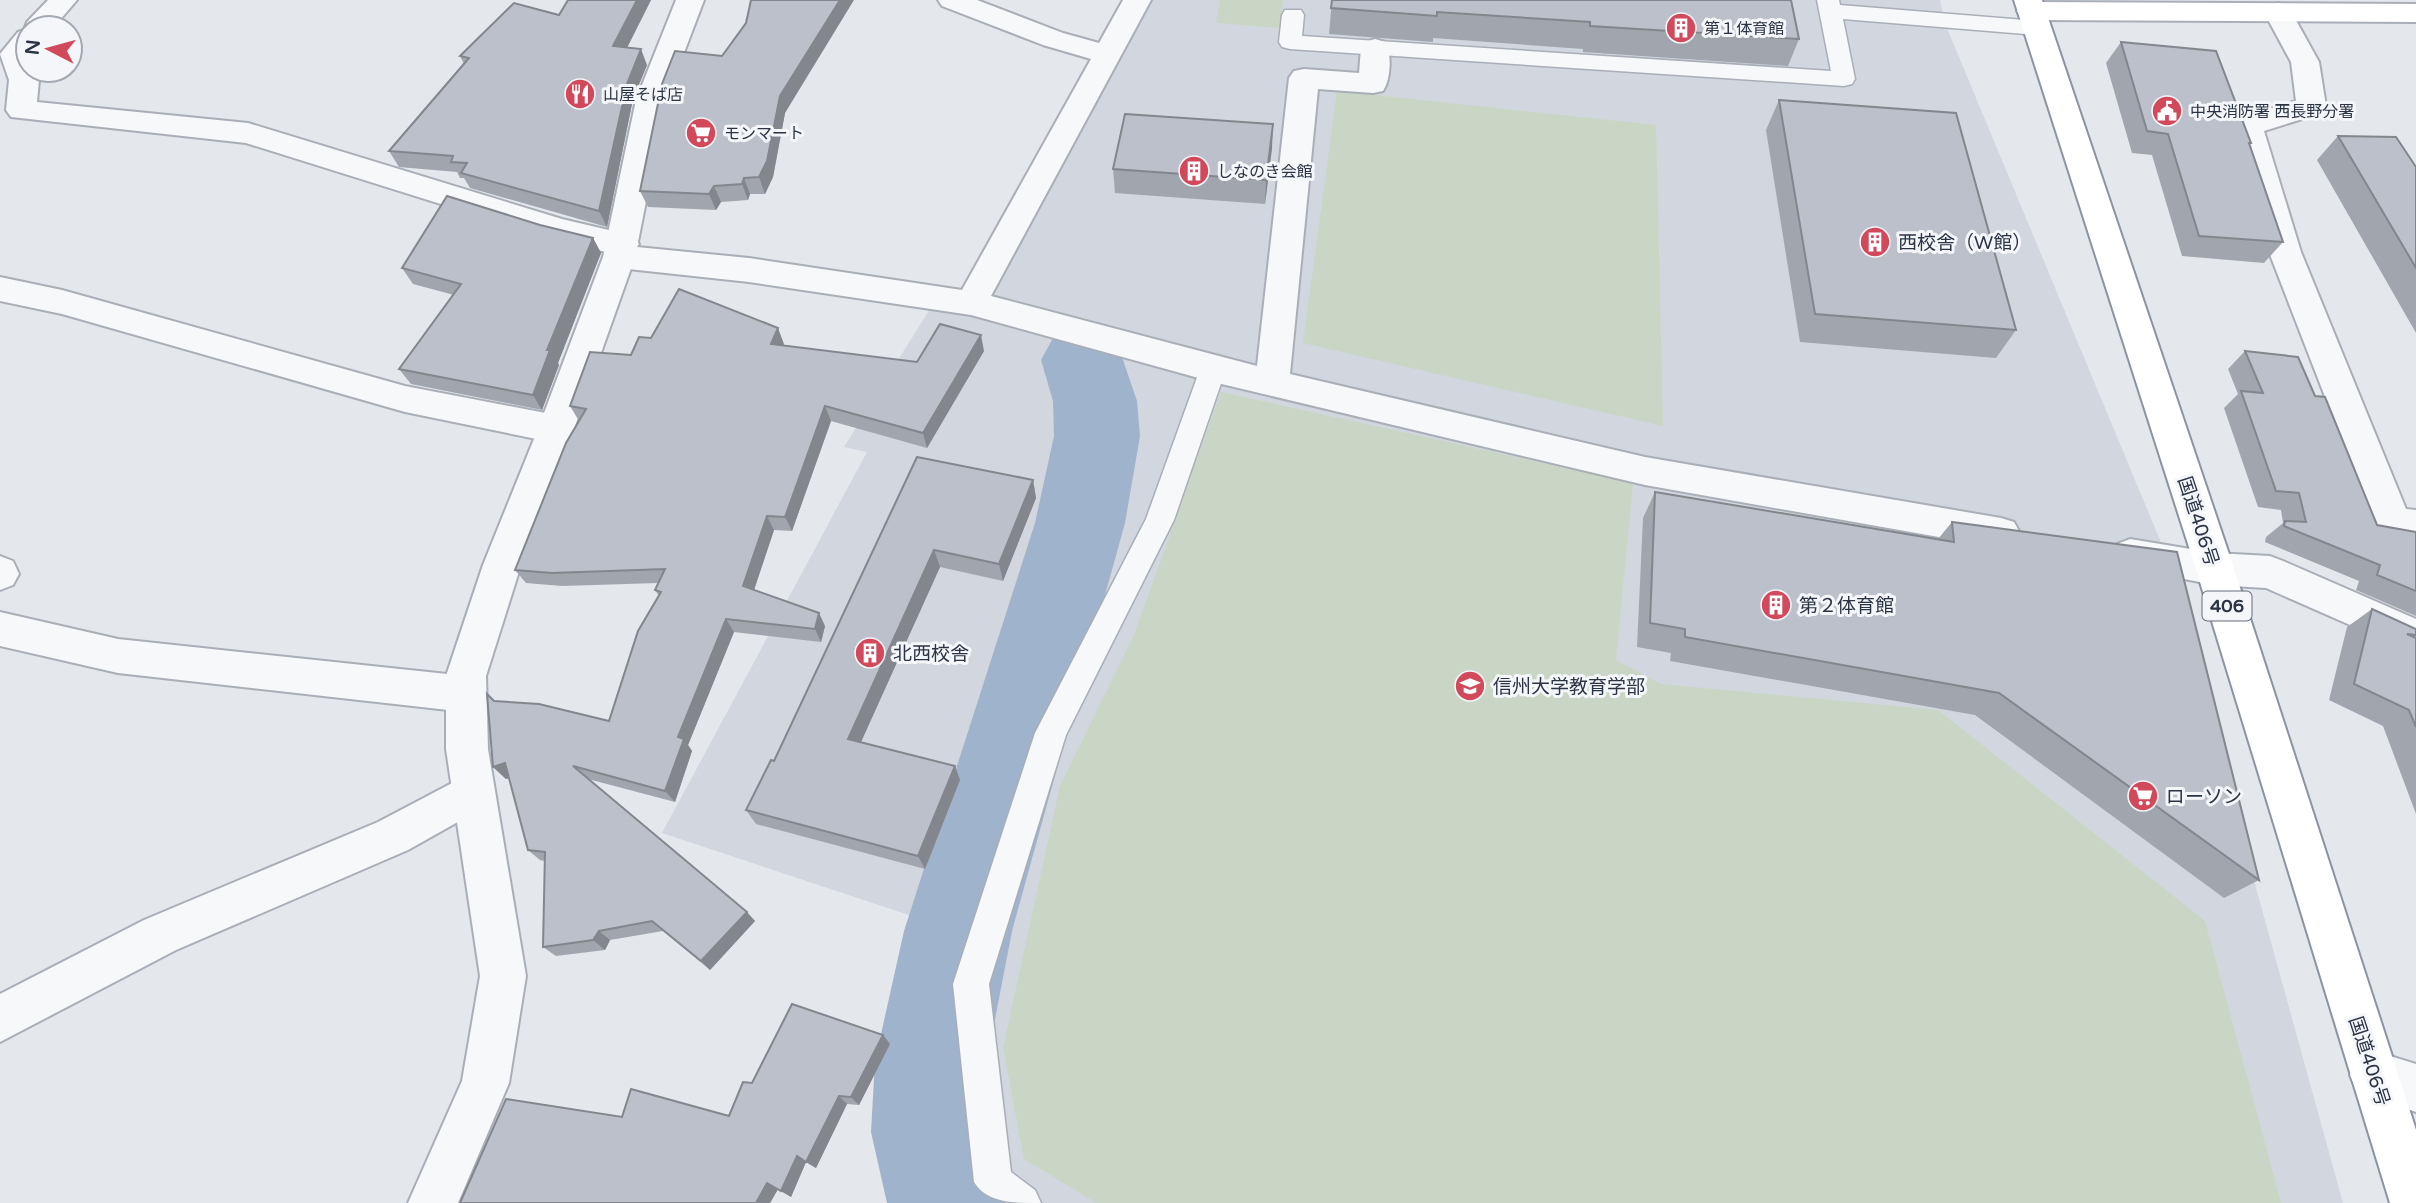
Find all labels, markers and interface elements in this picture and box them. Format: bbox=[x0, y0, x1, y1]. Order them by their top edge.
building icon: 第１体育館 bbox=[1664, 11, 1698, 45]
north arrow bbox=[14, 14, 84, 84]
place label: 第１体育館 bbox=[1704, 19, 1784, 39]
text: N bbox=[21, 39, 45, 56]
restaurant icon: 山屋そば店 bbox=[563, 77, 597, 111]
place label: 山屋そば店 bbox=[603, 85, 683, 105]
public building icon: 中央消防署 西長野分署 bbox=[2150, 94, 2184, 128]
place label: 中央消防署 西長野分署 bbox=[2190, 102, 2354, 122]
supermarket icon: モンマート bbox=[684, 116, 718, 150]
place label: モンマート bbox=[724, 124, 804, 144]
building icon: しなのき会館 bbox=[1177, 154, 1211, 188]
place label: しなのき会館 bbox=[1217, 162, 1313, 182]
building icon: 西校舎（W館） bbox=[1858, 225, 1892, 259]
place label: 西校舎（W館） bbox=[1898, 232, 2031, 254]
street label: 国道406号 bbox=[2173, 474, 2223, 569]
building icon: 第２体育館 bbox=[1759, 588, 1793, 622]
road number: 406 bbox=[2202, 592, 2252, 620]
place label: 第２体育館 bbox=[1799, 595, 1894, 617]
building icon: 北西校舎 bbox=[853, 636, 887, 670]
place label: 北西校舎 bbox=[893, 643, 969, 665]
school or university icon: 信州大学教育学部 bbox=[1453, 669, 1487, 703]
place label: 信州大学教育学部 bbox=[1493, 676, 1645, 698]
supermarket icon: ローソン bbox=[2126, 779, 2160, 813]
place label: ローソン bbox=[2166, 786, 2242, 808]
street label: 国道406号 bbox=[2344, 1014, 2394, 1109]

